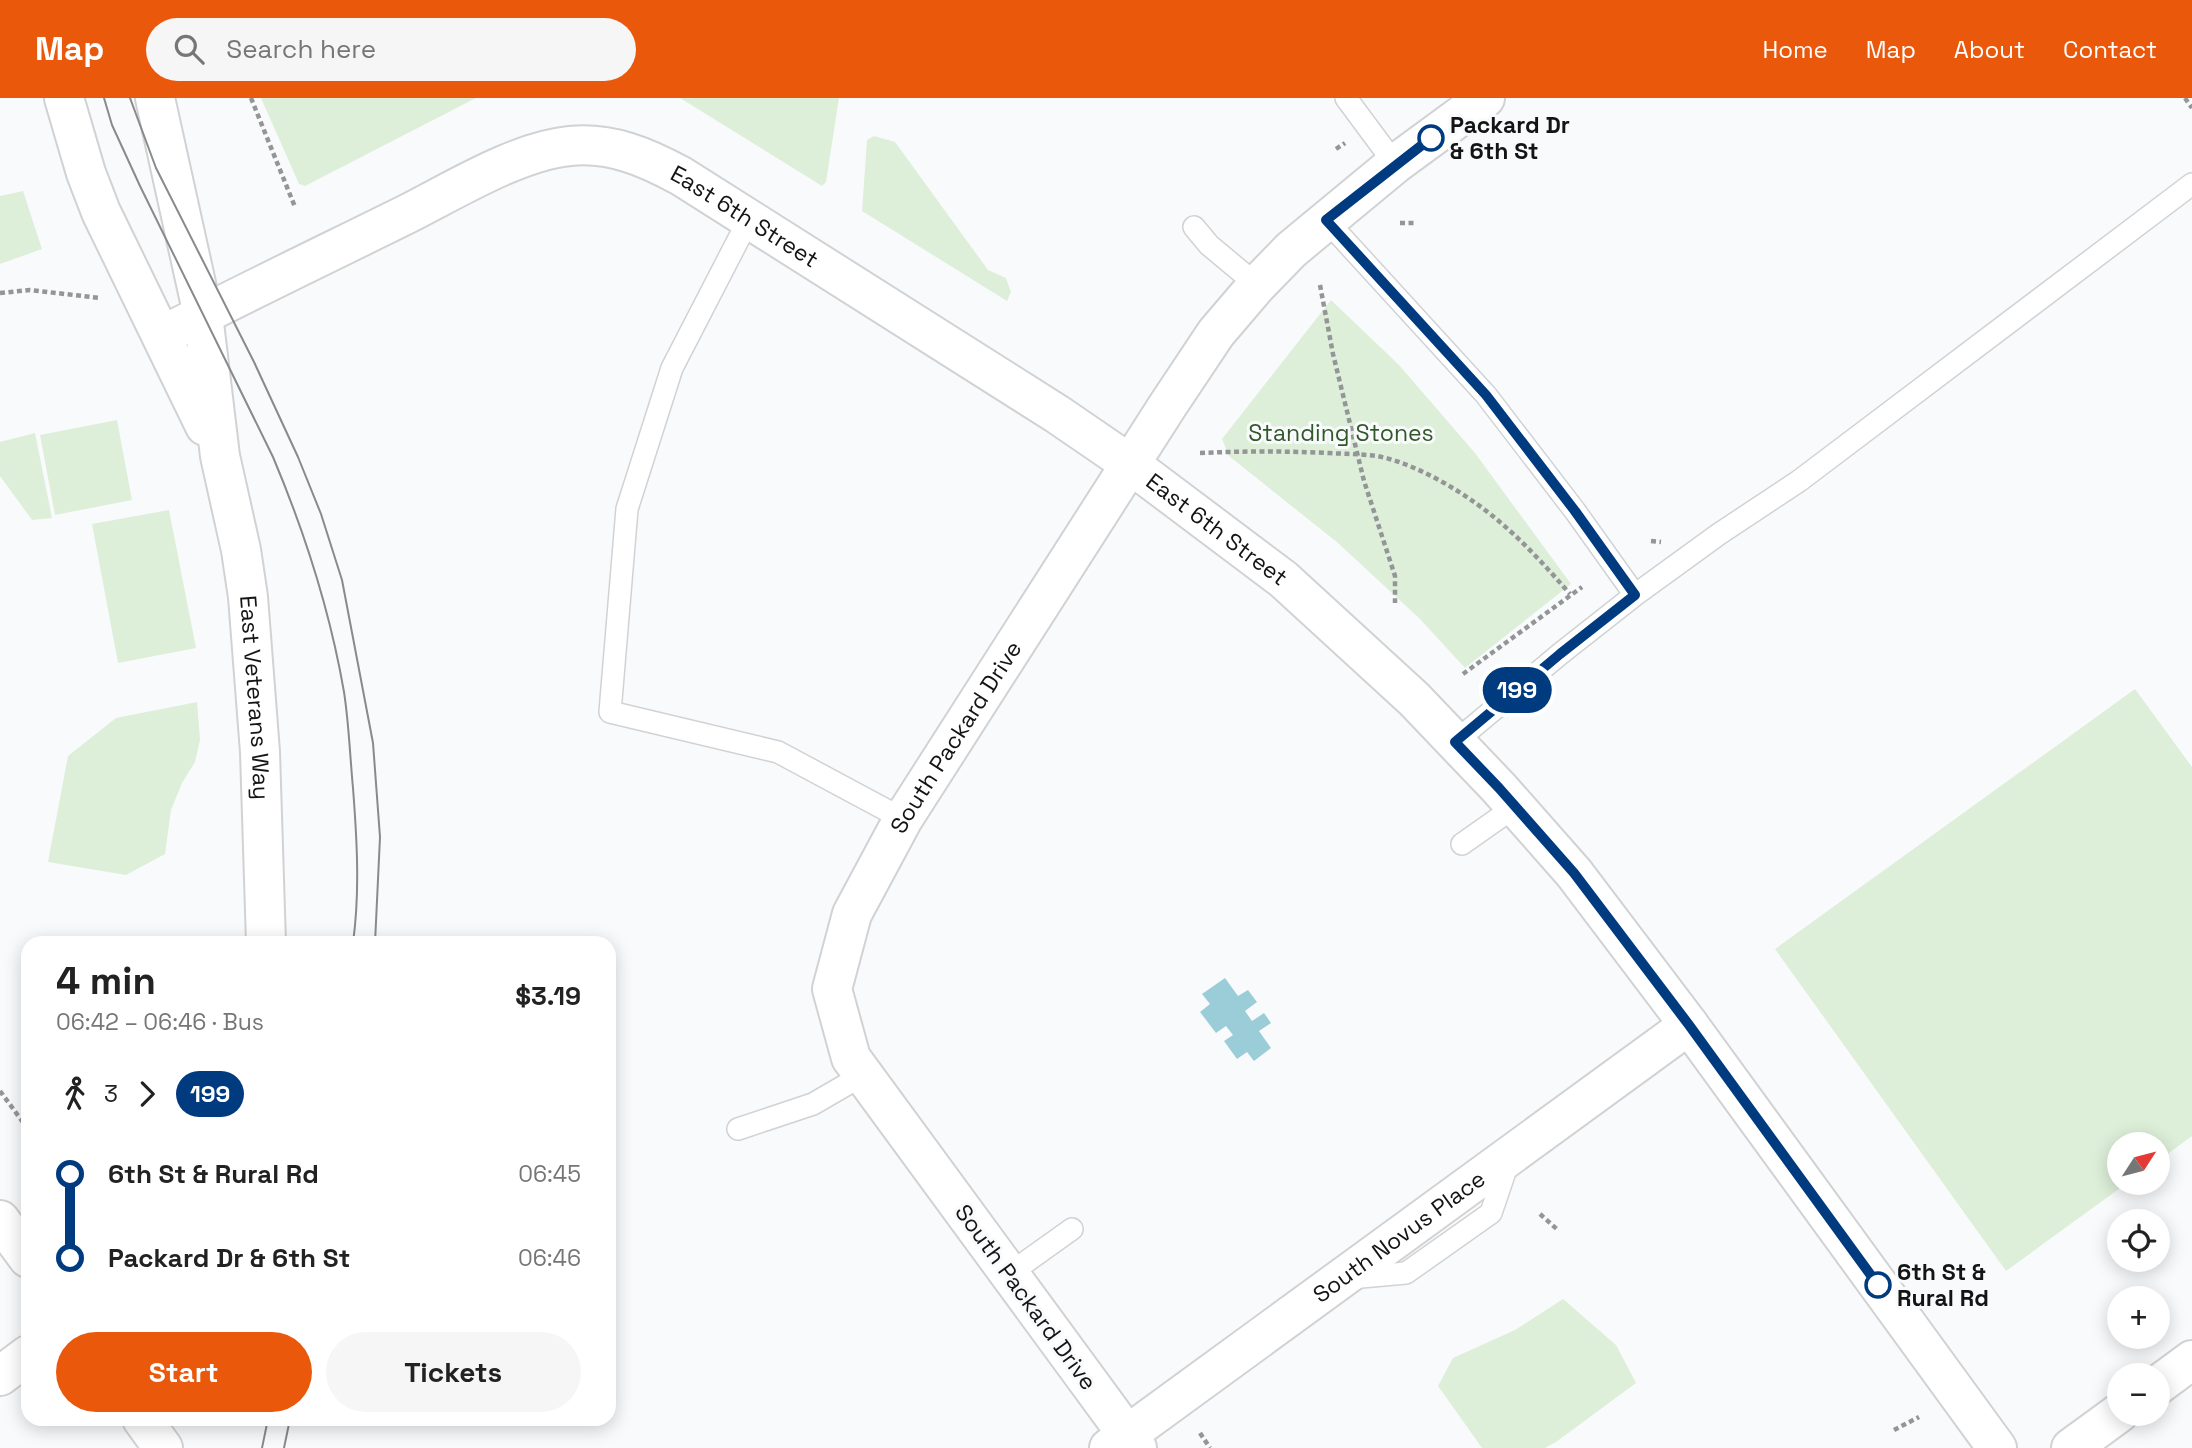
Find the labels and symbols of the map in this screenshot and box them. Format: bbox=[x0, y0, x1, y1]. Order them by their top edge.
place label: Packard Dr & 6th St bbox=[1450, 110, 1570, 166]
marker: Packard Dr & 6th St bbox=[1418, 125, 1444, 151]
street label: East 6th Street bbox=[665, 158, 824, 274]
park label: Standing Stones bbox=[1248, 418, 1434, 448]
street label: East 6th Street bbox=[1140, 466, 1294, 592]
street label: East Veterans Way bbox=[233, 594, 276, 800]
street label: South Packard Drive bbox=[883, 635, 1028, 838]
line badge: 199 bbox=[1477, 667, 1557, 713]
north arrow bbox=[2107, 1132, 2170, 1195]
street label: South Novus Place bbox=[1307, 1164, 1491, 1309]
street label: South Packard Drive bbox=[948, 1198, 1104, 1396]
place label: 6th St & Rural Rd bbox=[1897, 1257, 1989, 1313]
marker: 6th St & Rural Rd bbox=[1865, 1272, 1891, 1298]

